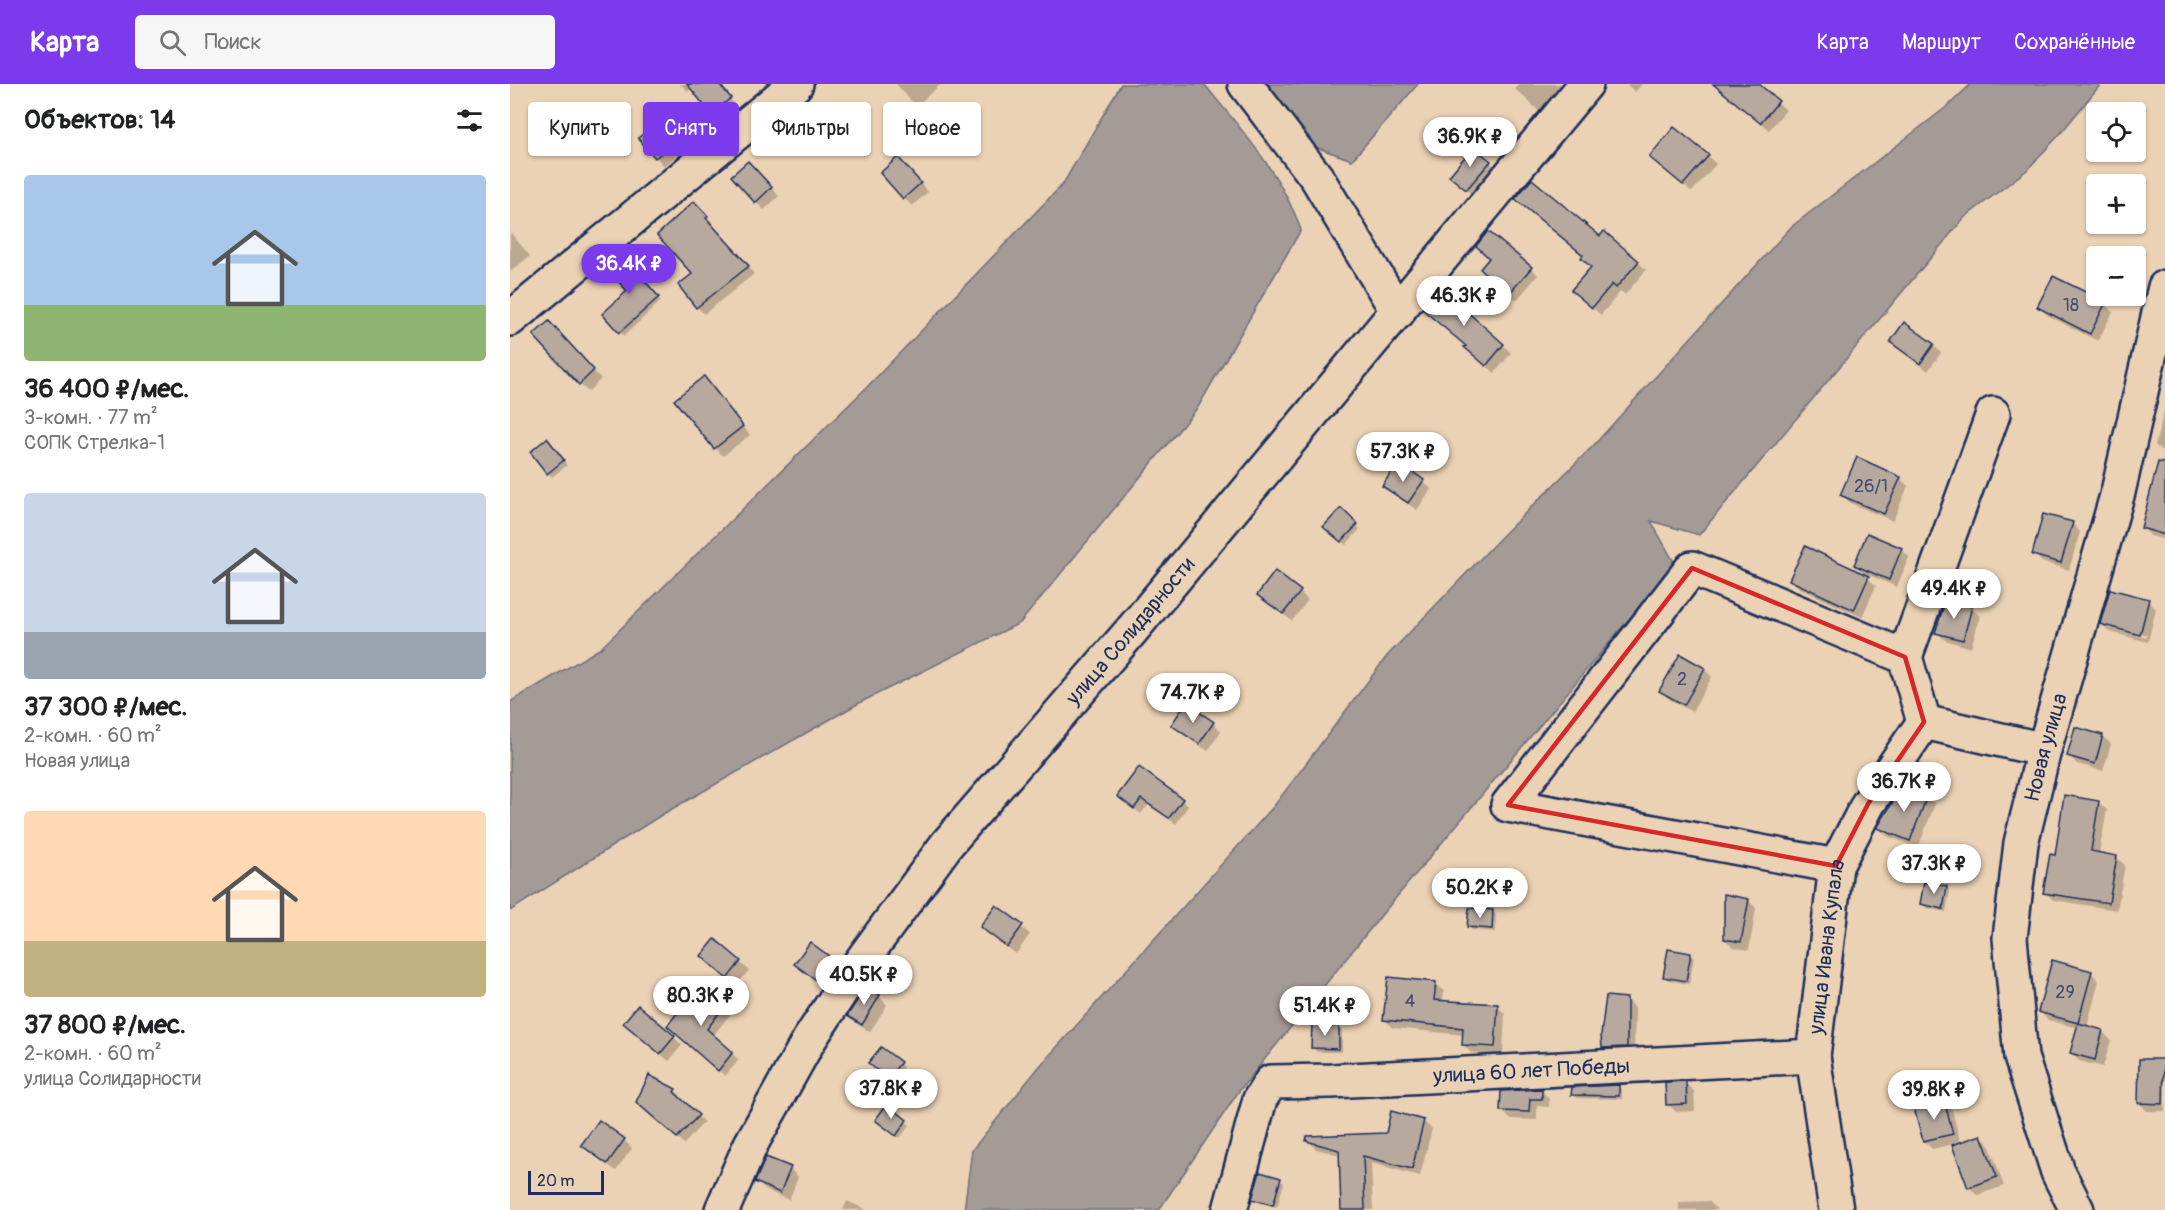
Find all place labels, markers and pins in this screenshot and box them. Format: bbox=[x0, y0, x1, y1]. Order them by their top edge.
pin: 36.9K ₽ bbox=[1415, 117, 1525, 168]
pin: 36.4K ₽ bbox=[574, 244, 684, 295]
pin: 46.3K ₽ bbox=[1409, 276, 1519, 327]
pin: 57.3K ₽ bbox=[1348, 432, 1458, 483]
pin: 49.4K ₽ bbox=[1899, 569, 2009, 620]
pin: 74.7K ₽ bbox=[1138, 673, 1248, 724]
pin: 36.7K ₽ bbox=[1849, 762, 1959, 813]
pin: 37.3K ₽ bbox=[1879, 844, 1989, 895]
pin: 50.2K ₽ bbox=[1425, 868, 1535, 919]
pin: 40.5K ₽ bbox=[809, 955, 919, 1006]
pin: 80.3K ₽ bbox=[646, 976, 756, 1027]
pin: 51.4K ₽ bbox=[1270, 986, 1380, 1037]
pin: 37.8K ₽ bbox=[836, 1069, 946, 1120]
pin: 39.8K ₽ bbox=[1879, 1070, 1989, 1121]

